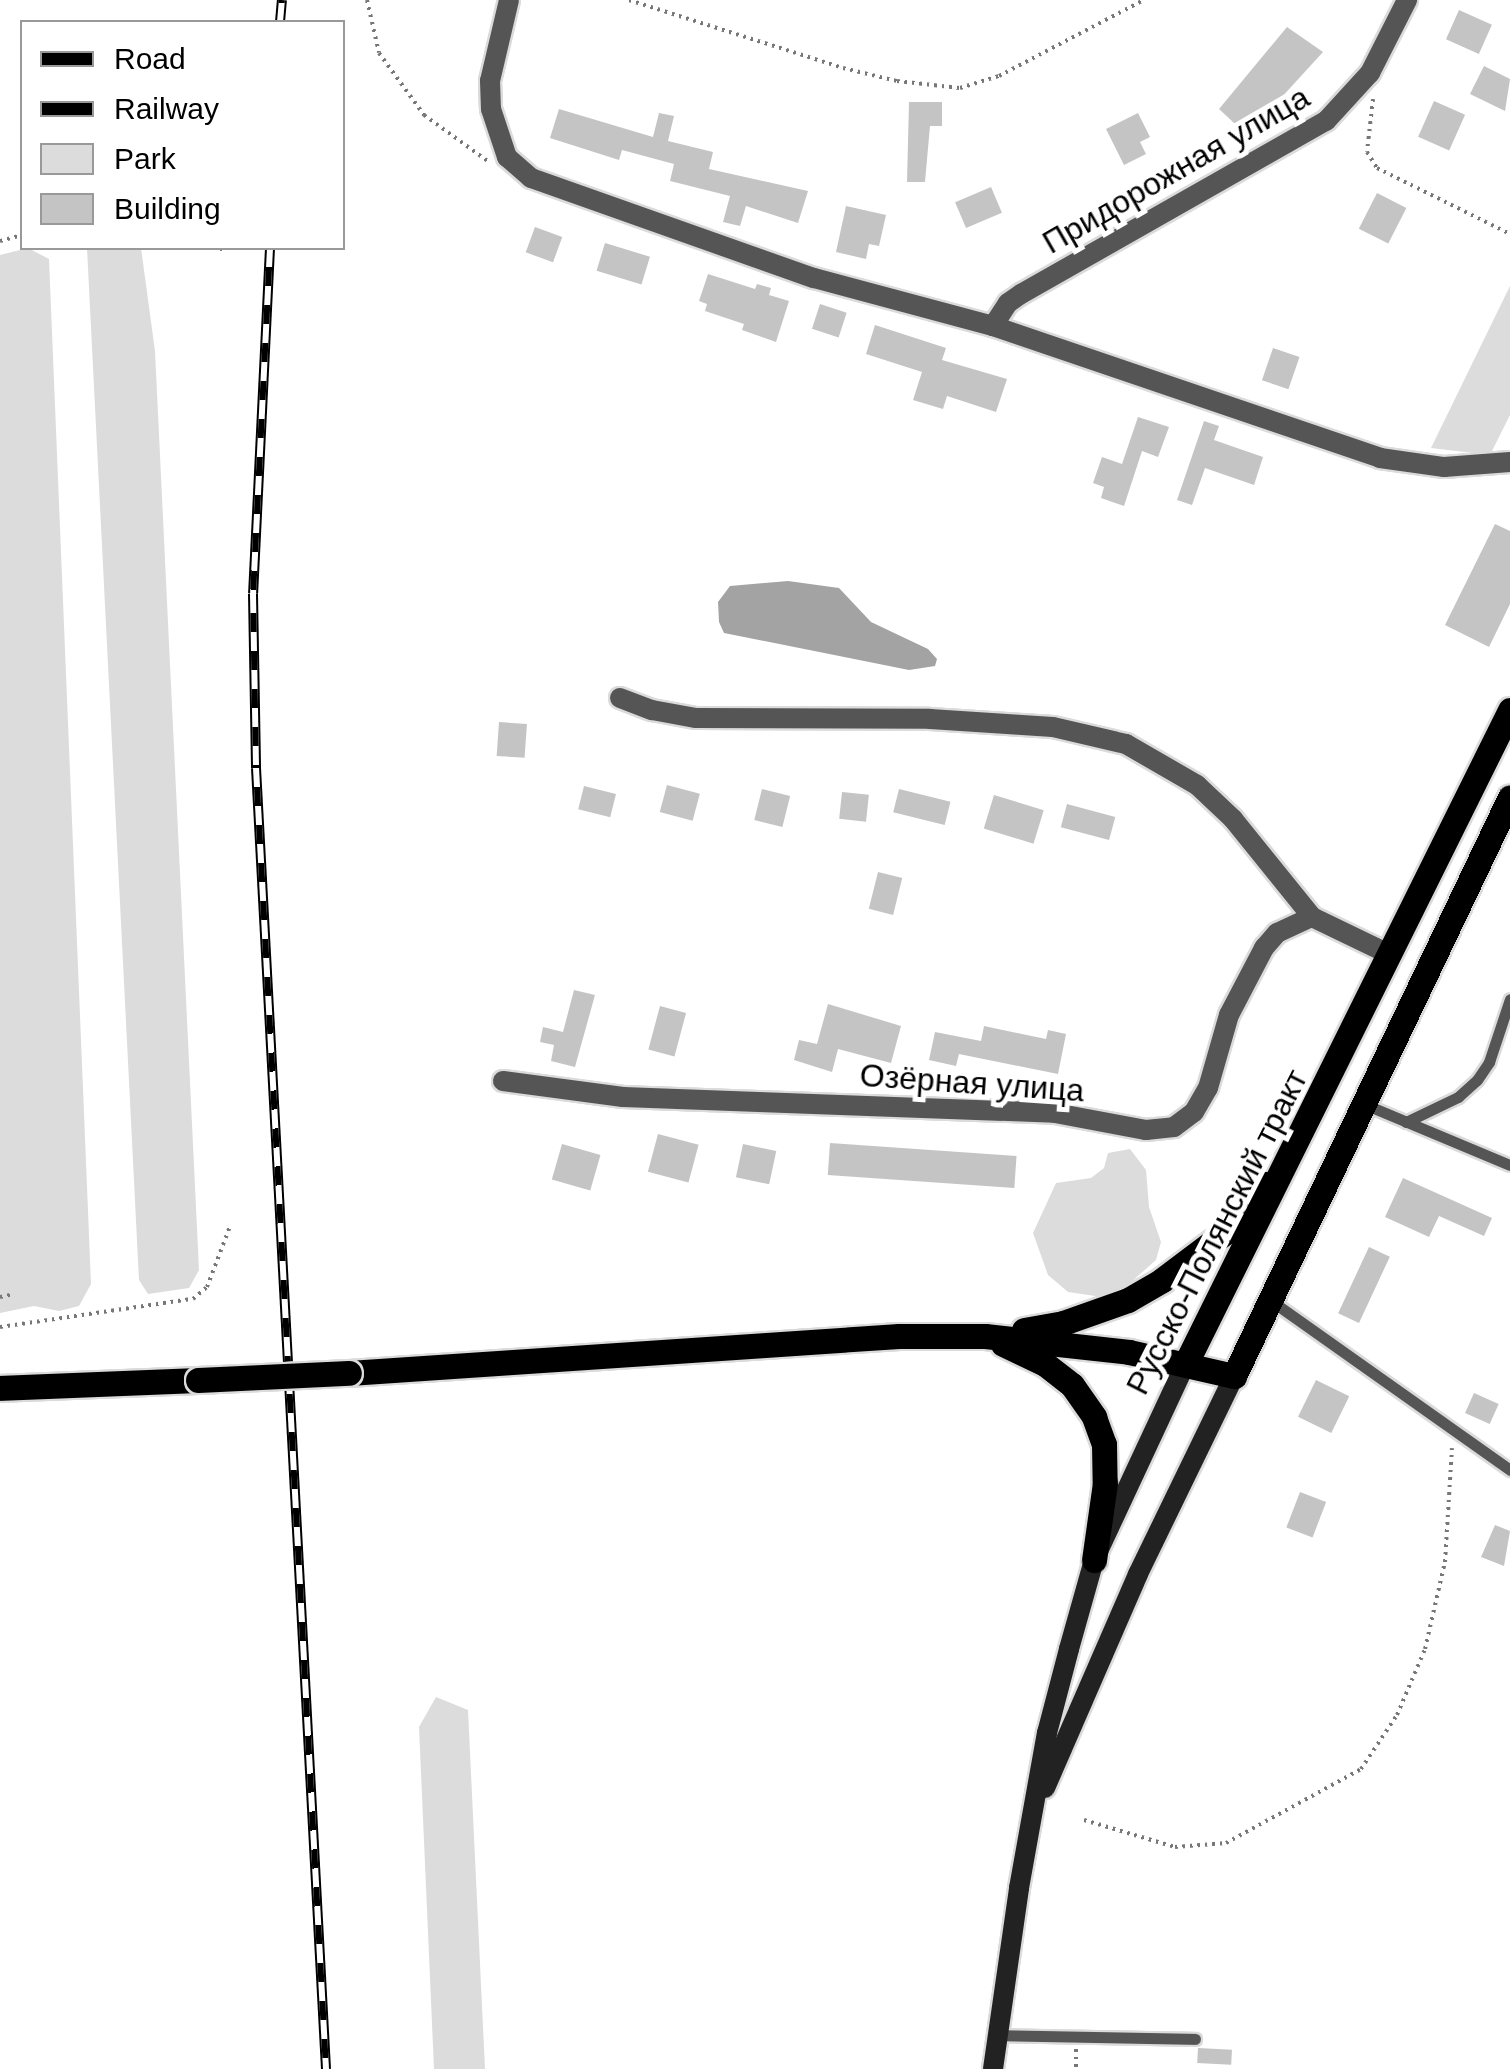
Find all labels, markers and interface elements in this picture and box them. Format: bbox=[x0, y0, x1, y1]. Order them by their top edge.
legend bbox=[20, 20, 345, 250]
text: Road bbox=[114, 42, 186, 75]
street label: Придорожная улица bbox=[1036, 78, 1316, 262]
text: Railway bbox=[114, 92, 219, 125]
text: Park bbox=[114, 142, 176, 175]
text: Building bbox=[114, 192, 221, 225]
street label: Озёрная улица bbox=[859, 1056, 1085, 1110]
street label: Русско-Полянский тракт bbox=[1118, 1063, 1316, 1401]

